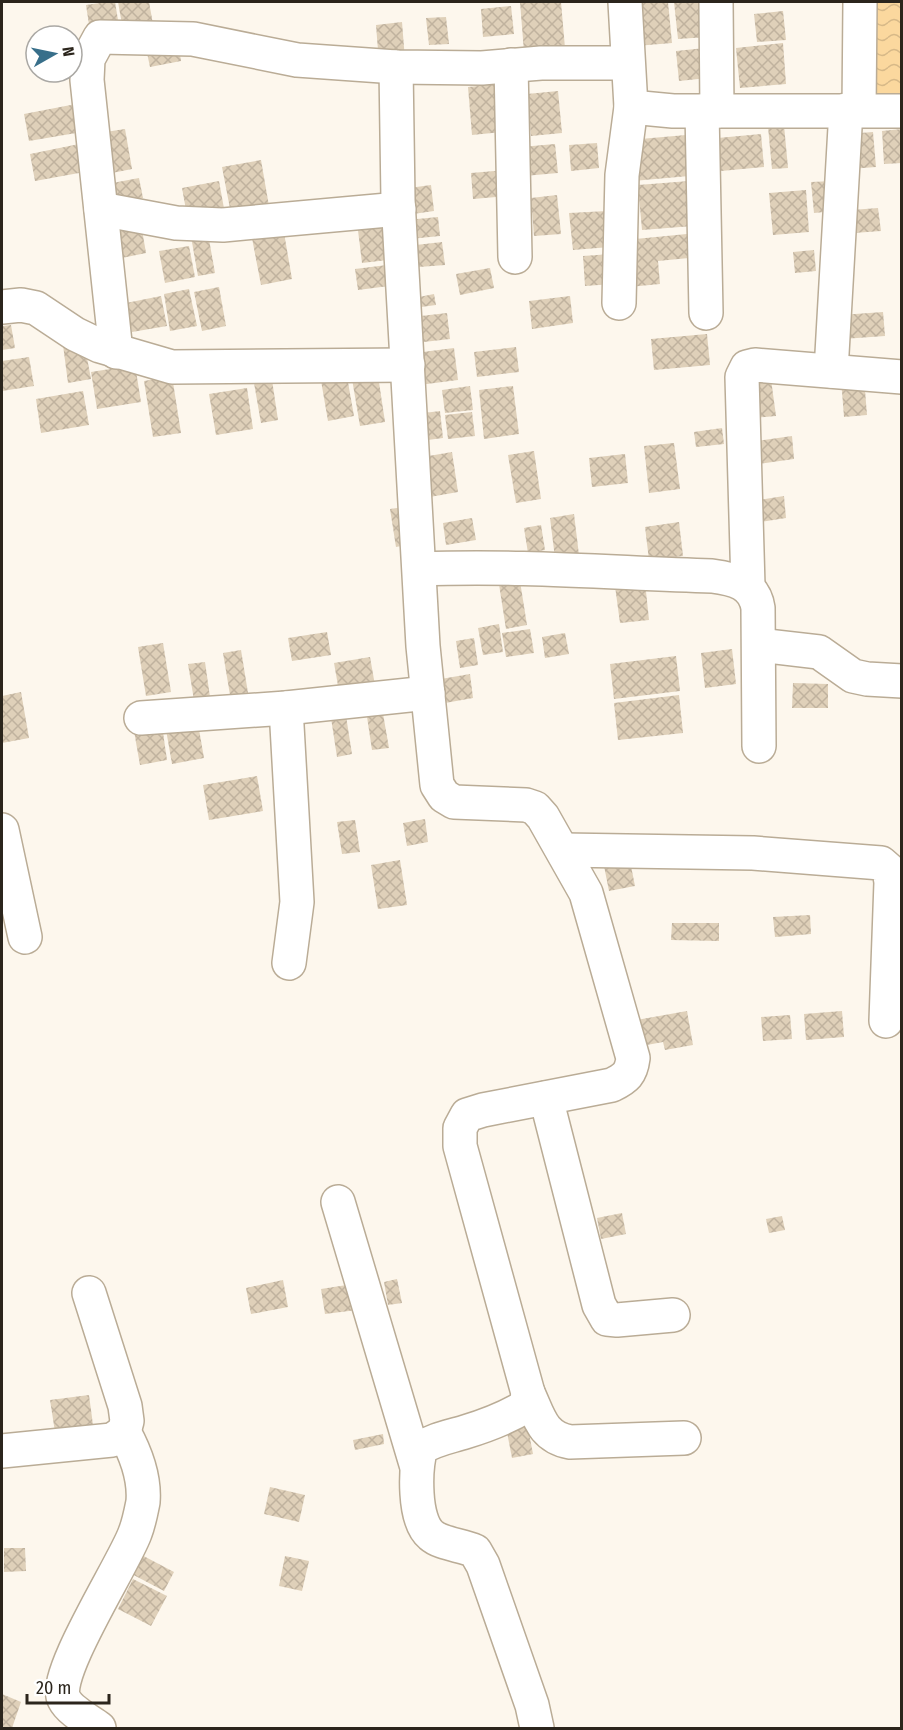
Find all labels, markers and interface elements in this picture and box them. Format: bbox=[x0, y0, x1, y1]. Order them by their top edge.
north arrow bbox=[24, 24, 84, 84]
text: N bbox=[58, 46, 78, 58]
scale bar bbox=[27, 1667, 110, 1705]
text: 20 m bbox=[36, 1677, 71, 1699]

